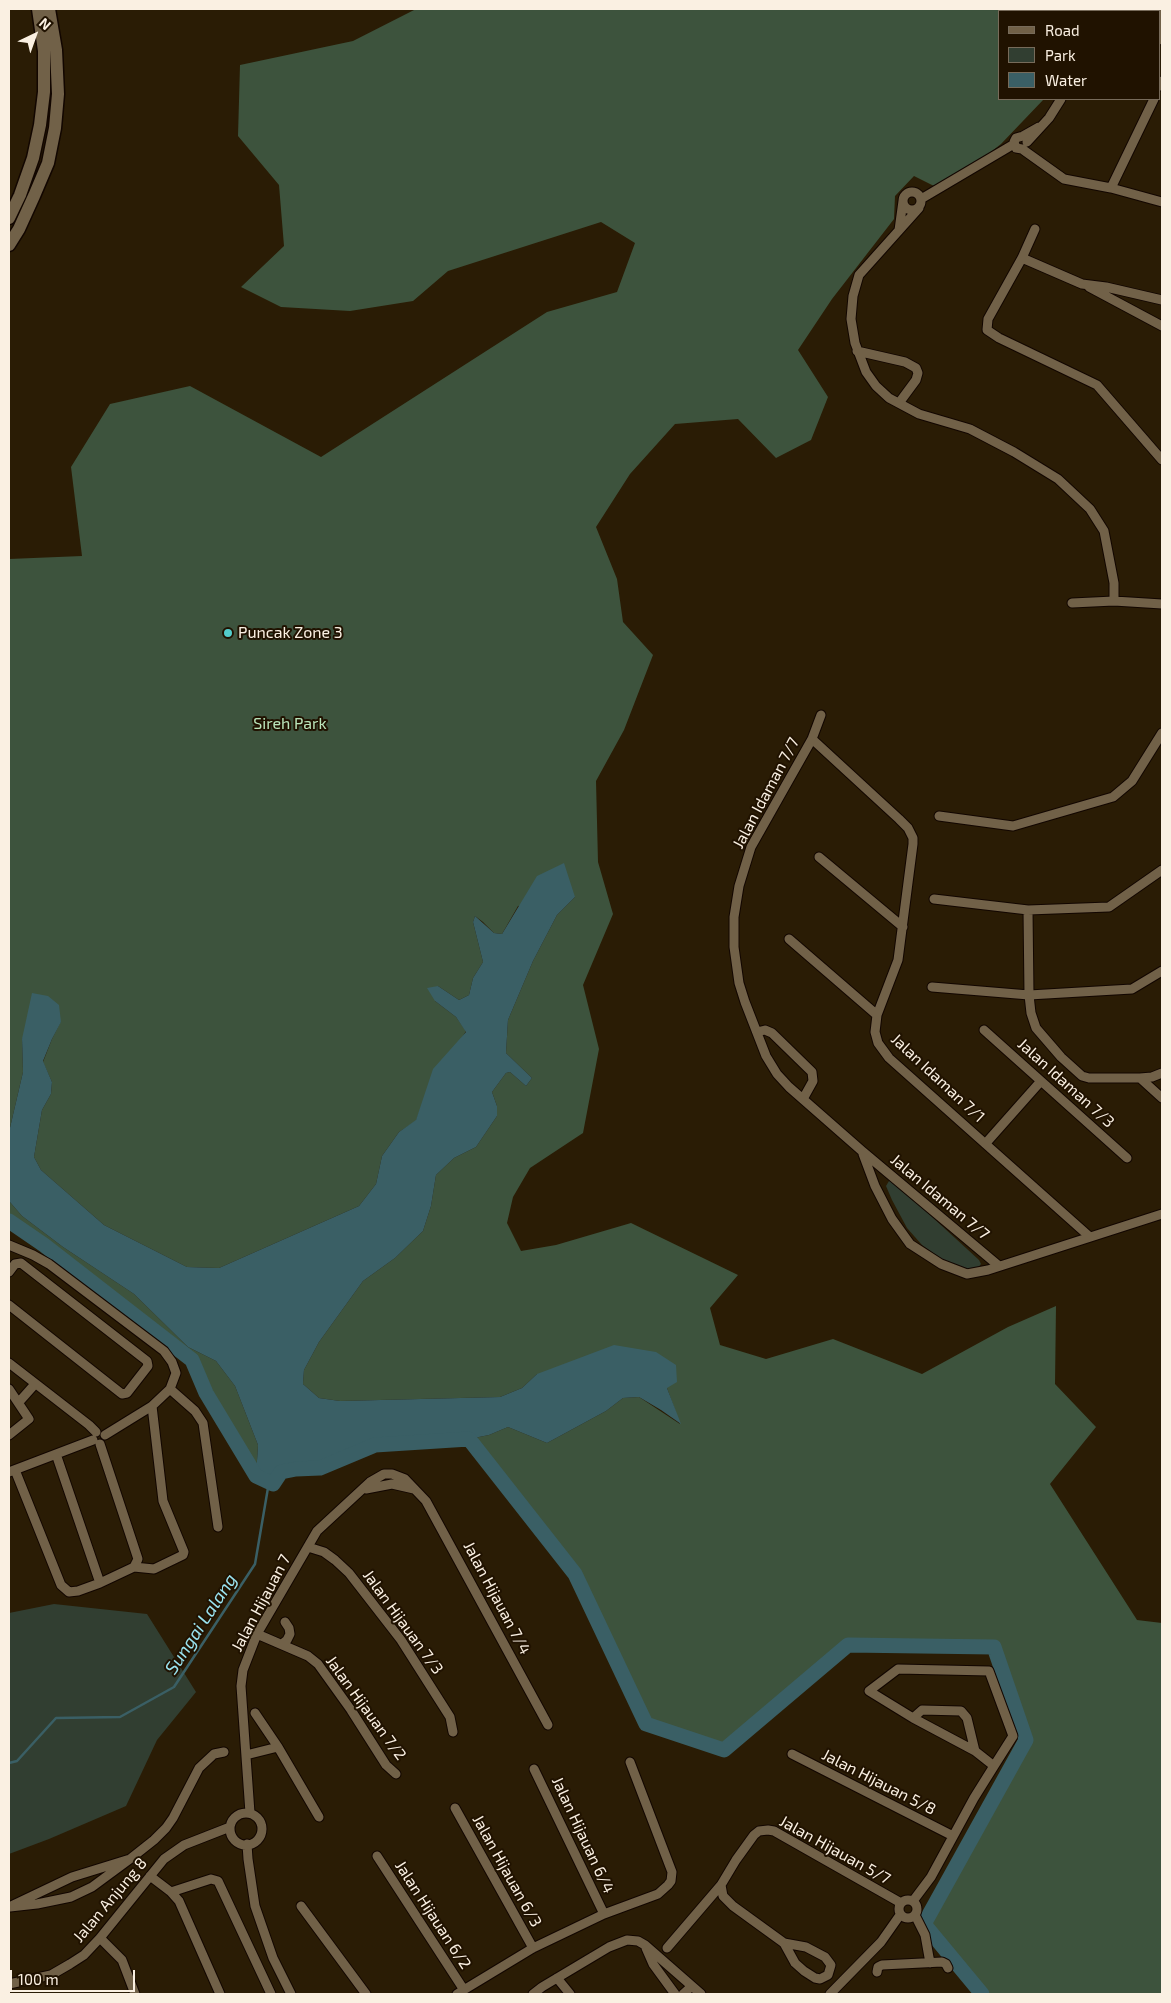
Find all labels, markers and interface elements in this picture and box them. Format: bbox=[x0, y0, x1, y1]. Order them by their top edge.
north arrow bbox=[10, 10, 60, 60]
legend bbox=[998, 10, 1161, 100]
text: N bbox=[36, 14, 55, 33]
text: Road bbox=[1045, 21, 1080, 39]
text: Park bbox=[1045, 46, 1076, 64]
text: Water bbox=[1045, 71, 1087, 89]
place label: Puncak Zone 3 bbox=[238, 623, 343, 643]
marker: Puncak Zone 3 bbox=[222, 627, 234, 639]
park label: Sireh Park bbox=[253, 714, 327, 734]
street label: Jalan Idaman 7/7 bbox=[729, 734, 803, 852]
street label: Jalan Idaman 7/1 bbox=[887, 1030, 989, 1126]
street label: Jalan Idaman 7/3 bbox=[1014, 1034, 1118, 1132]
street label: Jalan Idaman 7/7 bbox=[887, 1150, 993, 1244]
street label: Jalan Hijauan 7/4 bbox=[459, 1538, 535, 1658]
street label: Jalan Hijauan 7 bbox=[227, 1551, 295, 1655]
street label: Jalan Hijauan 7/3 bbox=[359, 1566, 447, 1678]
water label: Sungai Lalang bbox=[160, 1570, 242, 1678]
street label: Jalan Hijauan 7/2 bbox=[322, 1652, 410, 1764]
street label: Jalan Hijauan 5/8 bbox=[819, 1745, 939, 1819]
street label: Jalan Hijauan 6/4 bbox=[548, 1774, 618, 1896]
street label: Jalan Hijauan 6/3 bbox=[468, 1812, 546, 1930]
street label: Jalan Hijauan 5/7 bbox=[776, 1812, 894, 1888]
street label: Jalan Anjung 8 bbox=[69, 1854, 151, 1946]
street label: Jalan Hijauan 6/2 bbox=[391, 1857, 475, 1973]
scale bar bbox=[12, 1960, 138, 1992]
text: 100 m bbox=[18, 1970, 59, 1988]

